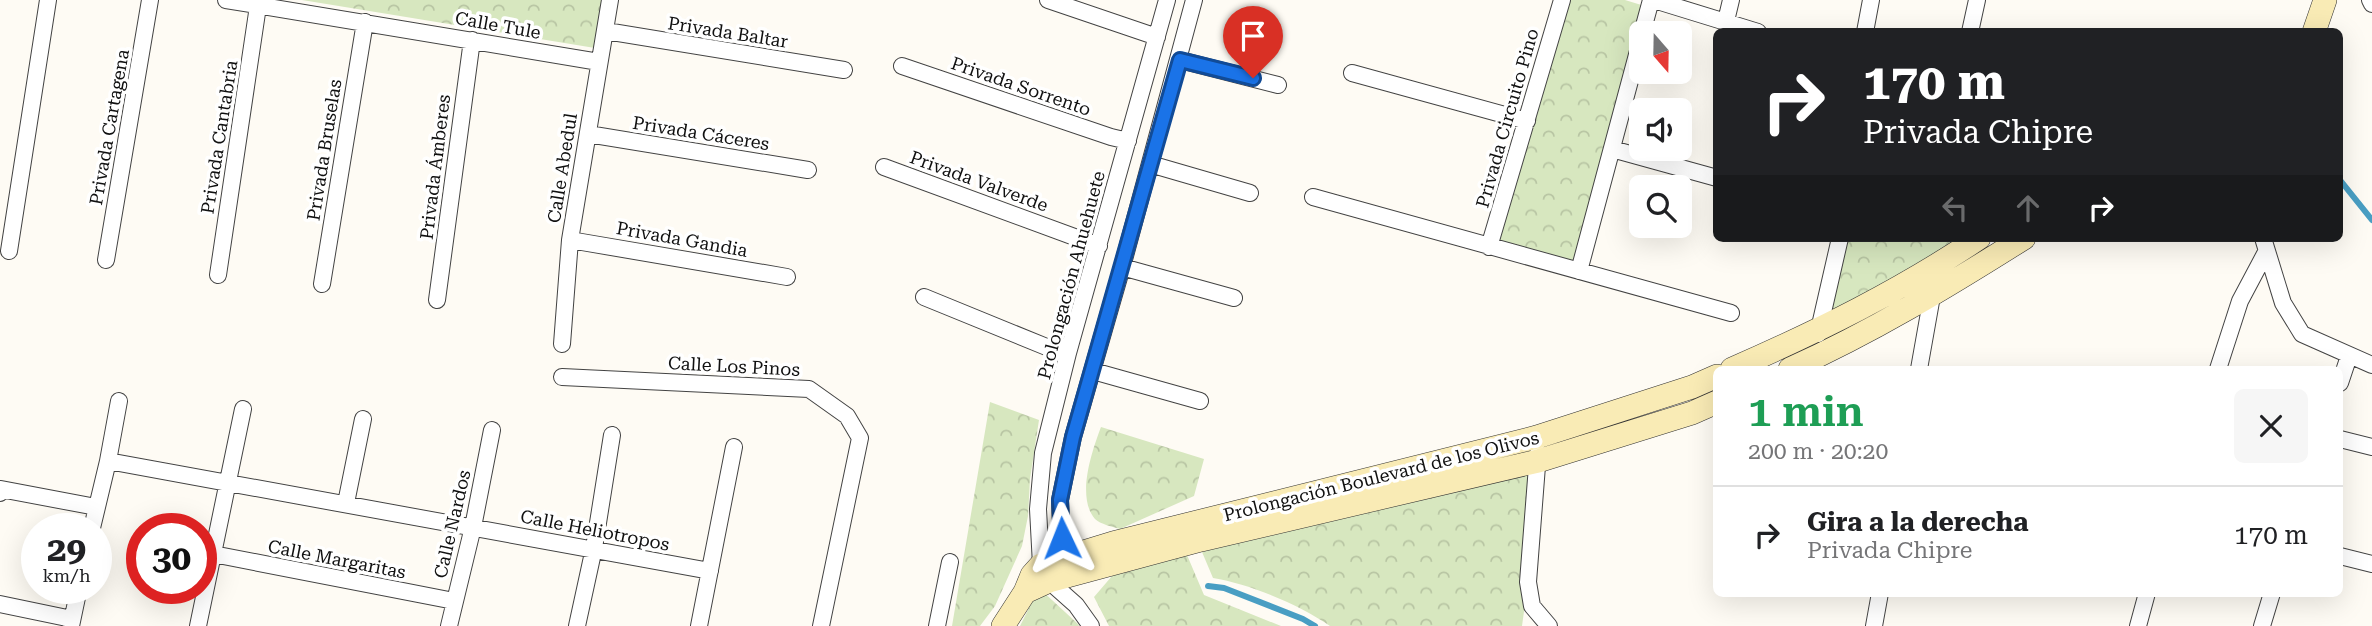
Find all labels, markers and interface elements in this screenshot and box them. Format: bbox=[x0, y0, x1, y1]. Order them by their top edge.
pin bbox=[1223, 6, 1283, 78]
street label: Calle Tule bbox=[453, 7, 543, 43]
street label: Privada Baltar bbox=[666, 12, 790, 52]
icon: arrive bbox=[1234, 17, 1272, 55]
north arrow bbox=[1629, 21, 1692, 84]
map controls bbox=[1629, 21, 1692, 238]
street label: Privada Circuito Pino bbox=[1471, 26, 1543, 210]
street label: Privada Cartagena bbox=[85, 47, 133, 207]
street label: Privada Sorrento bbox=[948, 52, 1094, 120]
text: 170 m bbox=[1863, 54, 2005, 111]
icon: right bbox=[1748, 56, 1839, 147]
street label: Privada Cantabria bbox=[196, 58, 242, 215]
street label: Privada Bruselas bbox=[302, 78, 346, 222]
street label: Privada Ámberes bbox=[416, 93, 454, 241]
button: sound bbox=[1629, 98, 1692, 161]
street label: Calle Abedul bbox=[543, 111, 581, 224]
street label: Privada Cáceres bbox=[631, 112, 771, 154]
text: Privada Chipre bbox=[1863, 113, 2093, 151]
street label: Privada Valverde bbox=[907, 146, 1051, 216]
street label: Prolongación Ahuehuete bbox=[1033, 168, 1109, 382]
button: search bbox=[1629, 175, 1692, 238]
icon: left bbox=[1936, 189, 1974, 227]
icon: ahead bbox=[2009, 189, 2047, 227]
icon: right bbox=[2082, 189, 2120, 227]
street label: Privada Gandia bbox=[615, 217, 750, 261]
street label: Calle Los Pinos bbox=[667, 352, 801, 380]
text: 1 min bbox=[1748, 387, 1864, 436]
button: close bbox=[2234, 389, 2308, 463]
street label: Prolongación Boulevard de los Olivos bbox=[1221, 427, 1541, 525]
text: 200 m · 20:20 bbox=[1748, 438, 1888, 465]
street label: Calle Nardos bbox=[429, 468, 475, 580]
position arrow bbox=[1025, 501, 1099, 575]
street label: Calle Heliotropos bbox=[519, 505, 671, 555]
text: Gira a la derecha bbox=[1807, 507, 2028, 537]
speed limit sign: 30 bbox=[126, 513, 217, 604]
icon: right bbox=[1748, 516, 1786, 554]
text: 170 m bbox=[2234, 520, 2308, 550]
text: 29 bbox=[47, 529, 86, 570]
street label: Calle Margaritas bbox=[266, 535, 408, 583]
text: Privada Chipre bbox=[1807, 537, 1972, 564]
text: km/h bbox=[42, 565, 91, 586]

